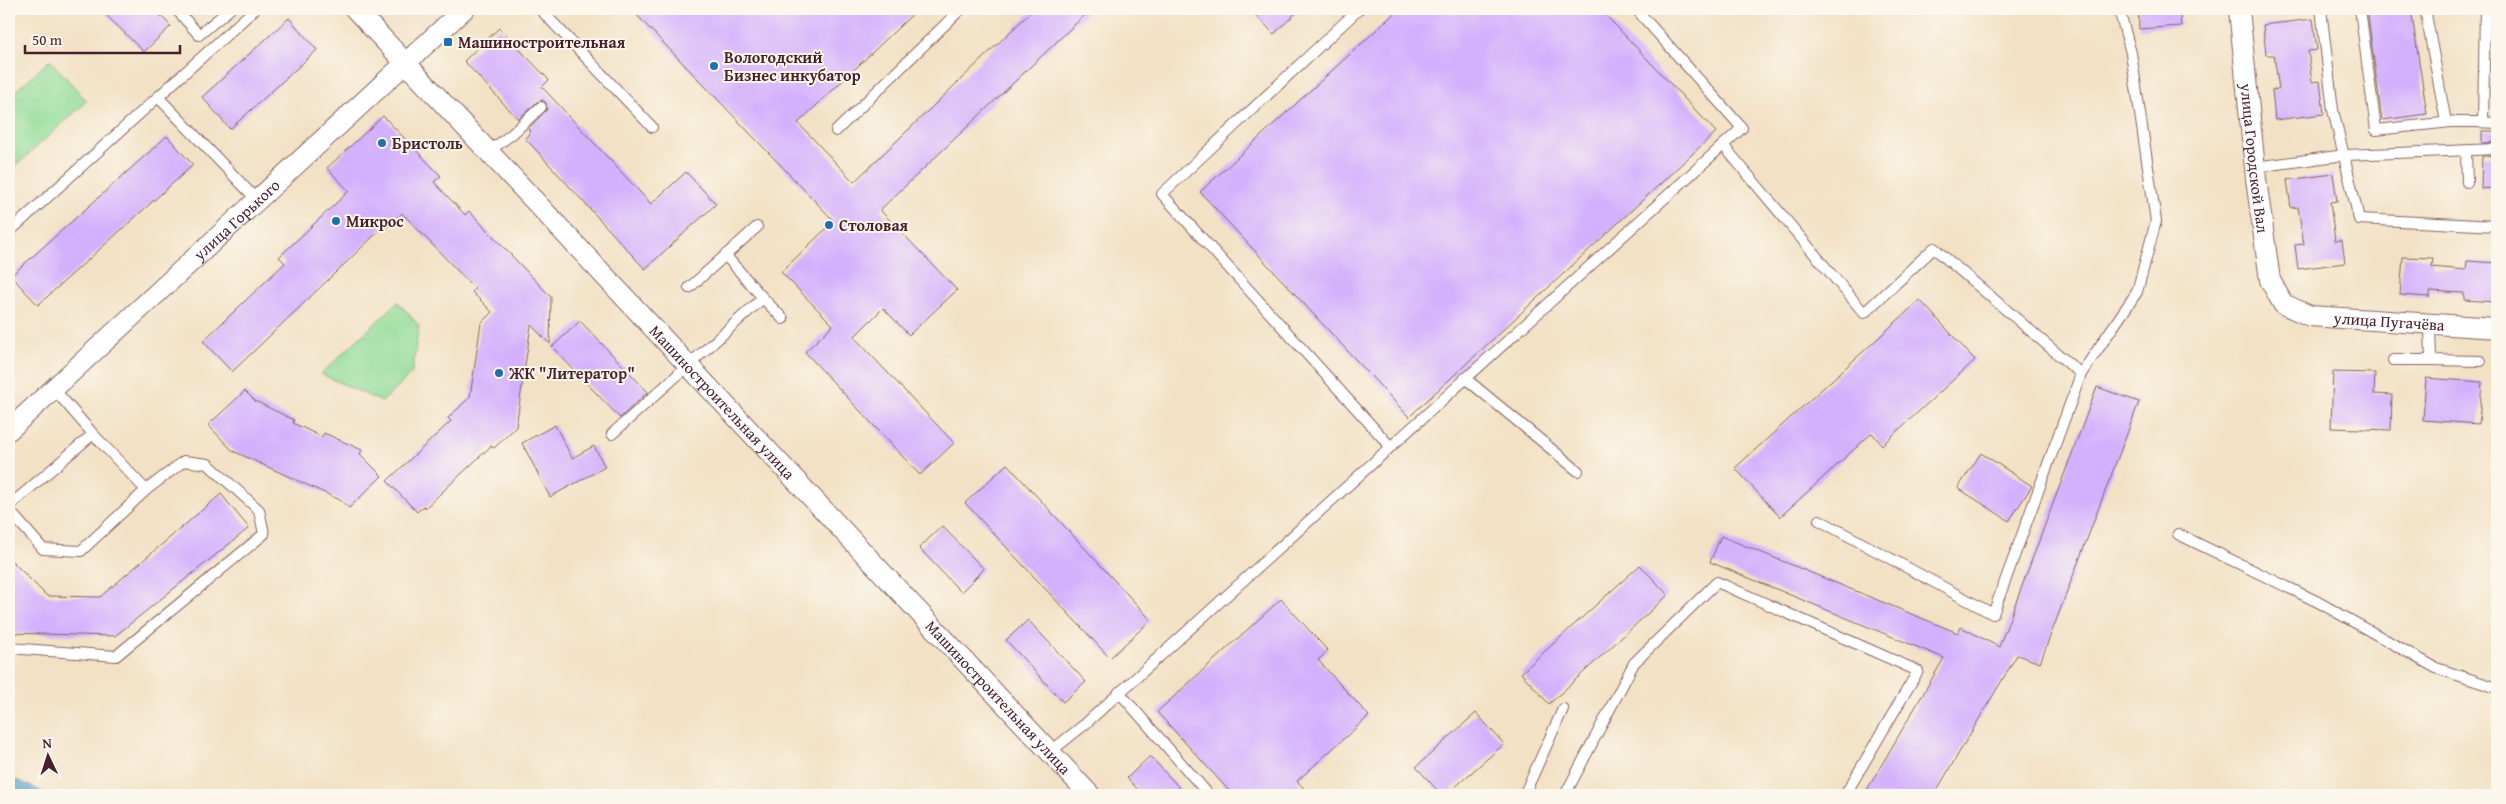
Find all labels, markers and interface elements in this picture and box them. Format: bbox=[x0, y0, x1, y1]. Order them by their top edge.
scale bar bbox=[25, 22, 180, 54]
text: 50 m bbox=[32, 29, 63, 50]
place label: Машиностроительная bbox=[458, 30, 626, 54]
marker: Машиностроительная bbox=[442, 36, 454, 48]
place label: Вологодский Бизнес инкубатор bbox=[724, 45, 861, 87]
marker: Вологодский Бизнес инкубатор bbox=[708, 60, 720, 72]
street label: улица Городской Вал bbox=[2234, 81, 2275, 235]
place label: Бристоль bbox=[392, 131, 463, 155]
marker: Бристоль bbox=[376, 137, 388, 149]
street label: улица Горького bbox=[187, 173, 285, 266]
place label: Микрос bbox=[346, 209, 404, 233]
place label: Столовая bbox=[839, 213, 909, 237]
marker: Микрос bbox=[330, 215, 342, 227]
marker: Столовая bbox=[823, 219, 835, 231]
street label: улица Пугачёва bbox=[2332, 305, 2446, 337]
street label: Машиностроительная улица bbox=[644, 319, 801, 485]
place label: ЖК "Литератор" bbox=[508, 361, 635, 385]
marker: ЖК "Литератор" bbox=[493, 367, 505, 379]
street label: Машиностроительная улица bbox=[920, 614, 1077, 780]
north arrow bbox=[22, 732, 72, 782]
text: N bbox=[42, 733, 53, 753]

